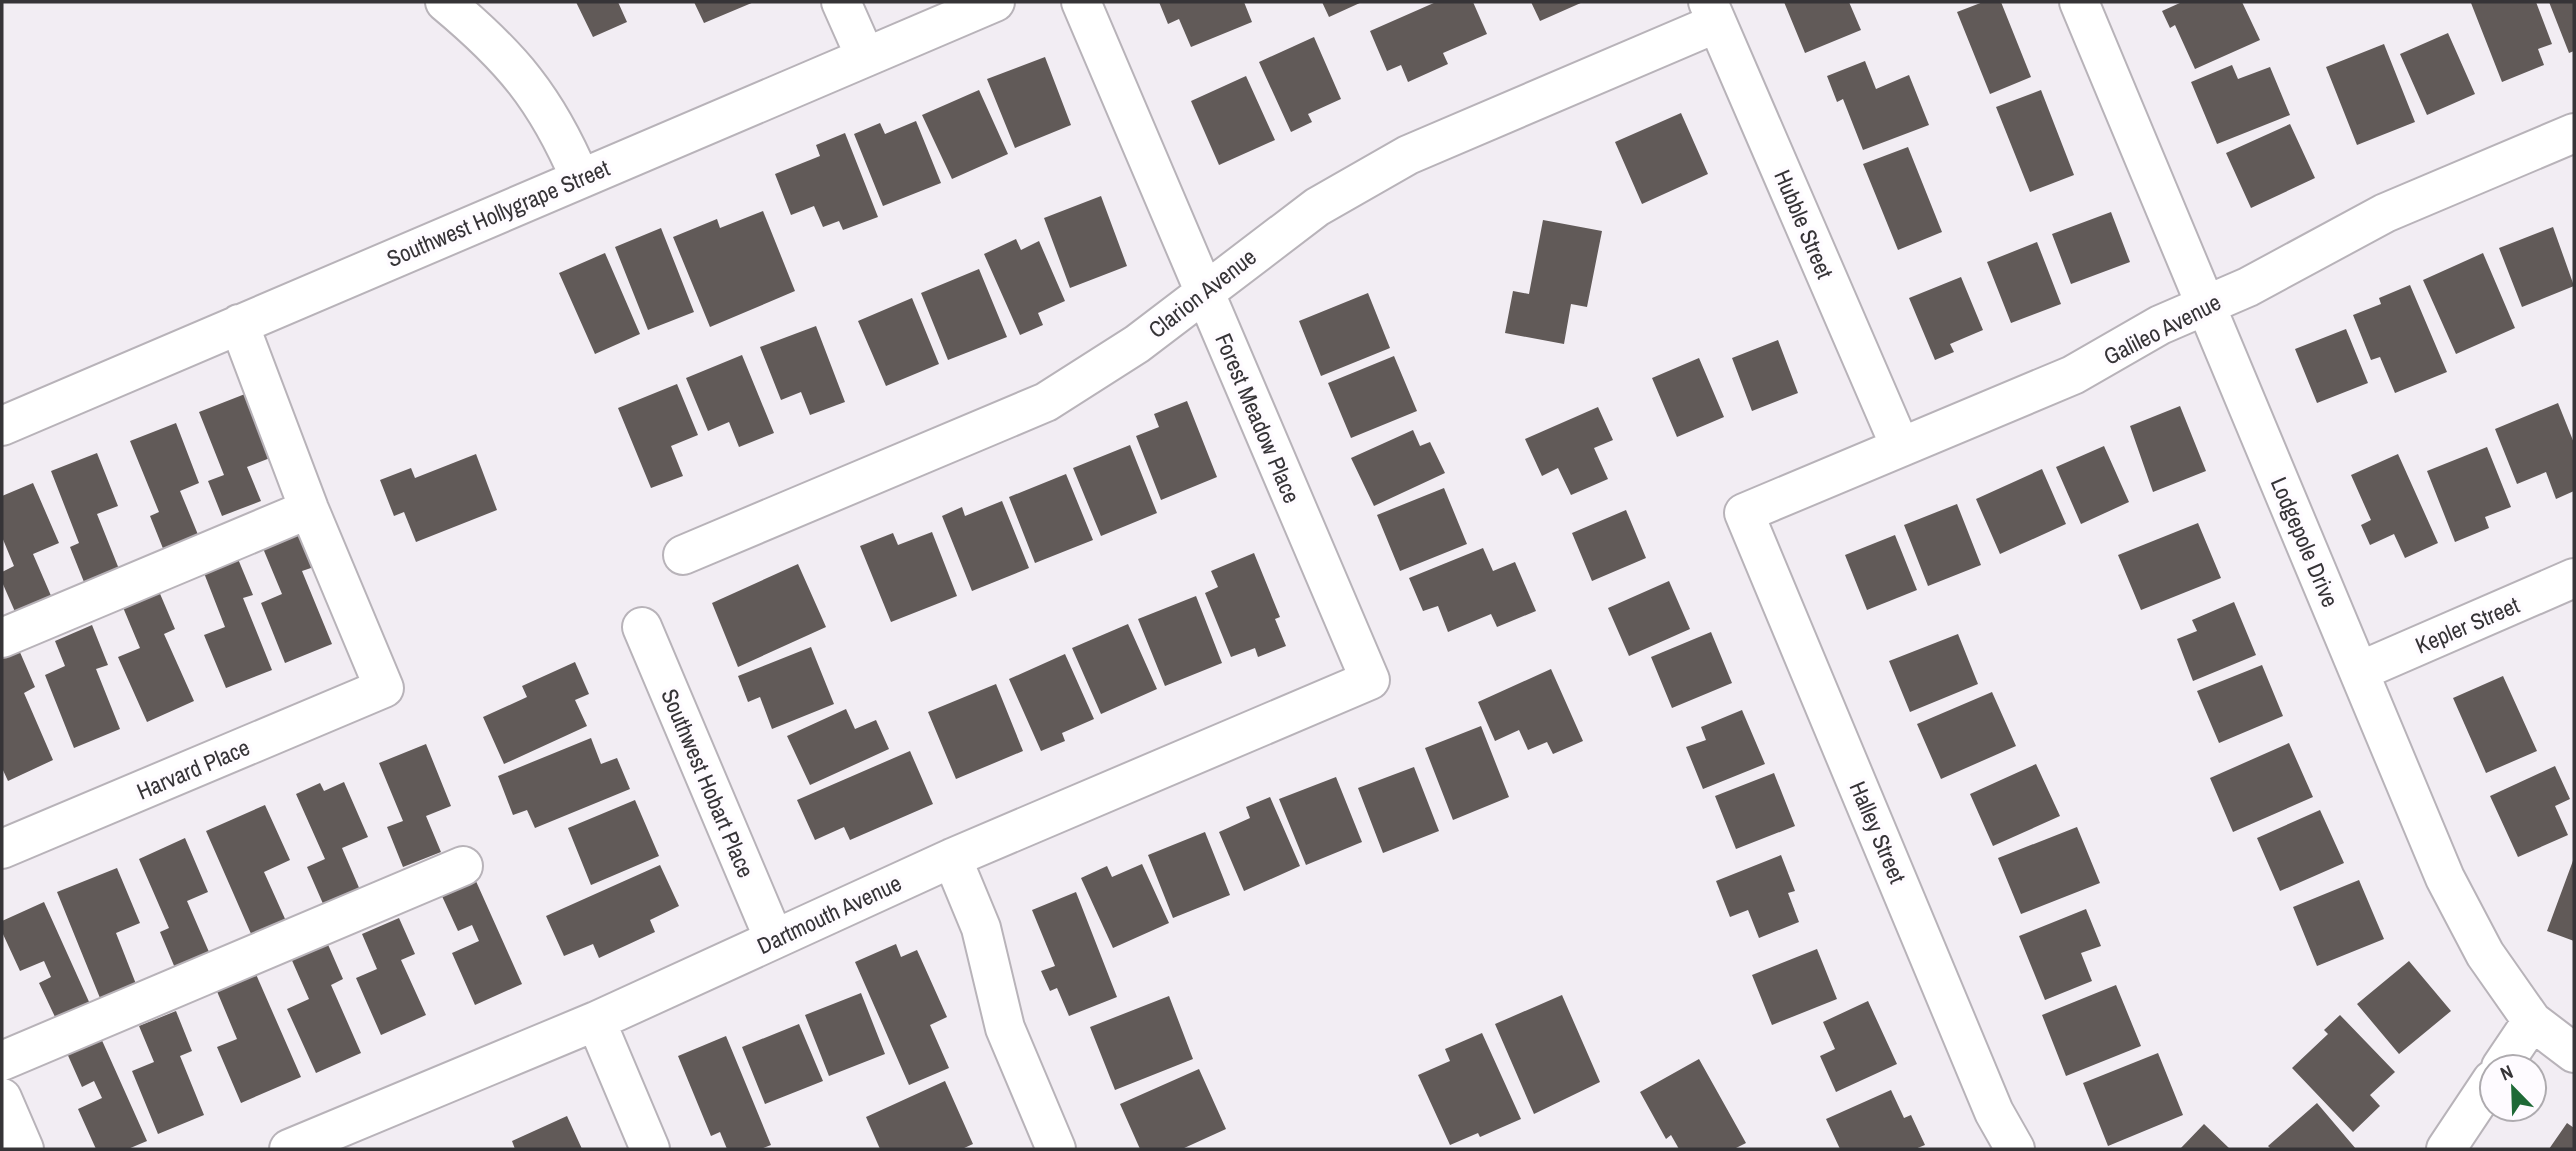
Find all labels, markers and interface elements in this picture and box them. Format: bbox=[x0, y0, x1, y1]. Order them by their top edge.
street label: Southwest Hollygrape Street bbox=[382, 152, 614, 274]
street label: Hubble Street bbox=[1767, 165, 1841, 283]
street label: Clarion Avenue bbox=[1142, 241, 1262, 345]
street label: Galileo Avenue bbox=[2098, 286, 2226, 372]
street label: Forest Meadow Place bbox=[1208, 328, 1308, 508]
street label: Lodgepole Drive bbox=[2264, 472, 2346, 612]
street label: Kepler Street bbox=[2410, 589, 2524, 661]
street label: Southwest Hobart Place bbox=[654, 684, 762, 882]
street label: Harvard Place bbox=[132, 731, 254, 807]
street label: Halley Street bbox=[1843, 776, 1913, 888]
street label: Dartmouth Avenue bbox=[752, 867, 906, 961]
north arrow bbox=[2478, 1053, 2548, 1123]
text: N bbox=[2496, 1058, 2517, 1087]

